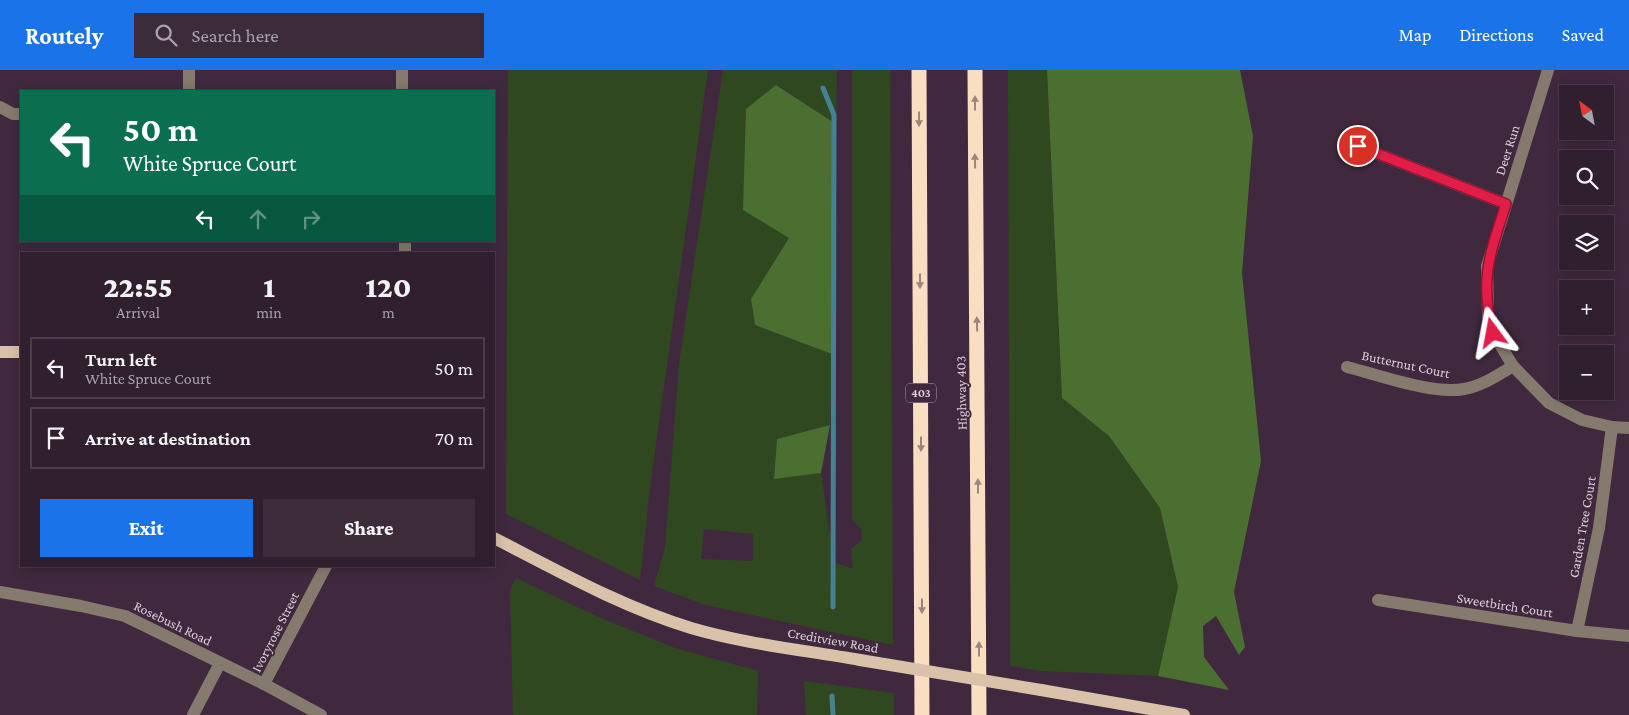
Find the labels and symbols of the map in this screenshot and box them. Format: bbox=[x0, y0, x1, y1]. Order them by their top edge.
north arrow bbox=[1559, 85, 1614, 140]
one-way arrow bbox=[971, 94, 979, 110]
one-way arrow bbox=[916, 111, 924, 127]
street label: Deer Run bbox=[1491, 122, 1523, 177]
pin bbox=[1337, 125, 1379, 167]
one-way arrow bbox=[971, 153, 979, 169]
one-way arrow bbox=[916, 273, 924, 289]
position arrow bbox=[1466, 306, 1518, 358]
one-way arrow bbox=[973, 316, 981, 332]
street label: Butternut Court bbox=[1360, 347, 1452, 381]
street label: Highway 403 bbox=[952, 356, 970, 430]
road number: 403 bbox=[906, 384, 936, 402]
one-way arrow bbox=[917, 436, 925, 452]
street label: Garden Tree Court bbox=[1565, 475, 1599, 579]
one-way arrow bbox=[974, 478, 982, 494]
street label: Ivoryrose Street bbox=[248, 589, 302, 675]
street label: Sweetbirch Court bbox=[1456, 590, 1555, 621]
street label: Rosebush Road bbox=[131, 597, 215, 649]
one-way arrow bbox=[918, 598, 926, 614]
street label: Creditview Road bbox=[786, 624, 880, 656]
one-way arrow bbox=[975, 641, 983, 657]

